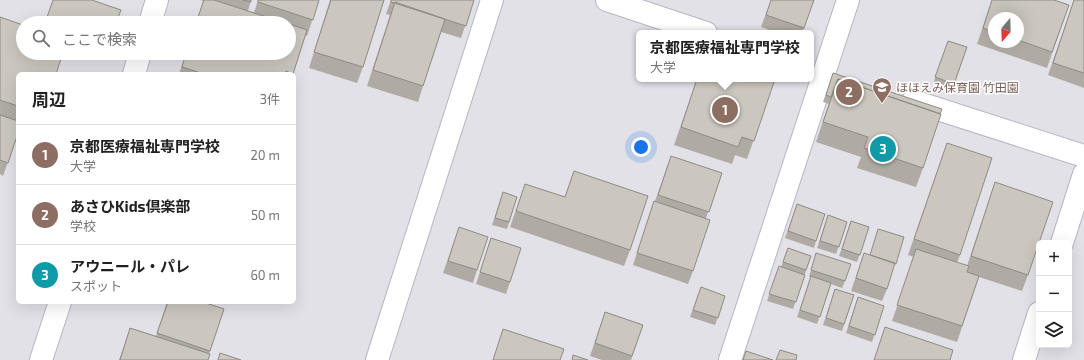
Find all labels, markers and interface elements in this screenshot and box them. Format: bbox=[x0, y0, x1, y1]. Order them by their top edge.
north arrow bbox=[988, 12, 1024, 48]
search box bbox=[16, 16, 296, 60]
icon: search bbox=[30, 27, 52, 49]
text: ここで検索 bbox=[62, 30, 137, 48]
popup bbox=[636, 30, 814, 82]
text: 京都医療福祉専門学校 bbox=[650, 38, 800, 56]
text: 大学 bbox=[650, 59, 676, 75]
school or university icon: ほほえみ保育園 竹田園 bbox=[871, 76, 893, 104]
pin: 2 bbox=[836, 77, 862, 107]
place label: ほほえみ保育園 竹田園 bbox=[896, 80, 1019, 94]
text: 周辺 bbox=[32, 89, 66, 109]
text: 3件 bbox=[260, 91, 280, 107]
pin: 1 bbox=[712, 95, 738, 125]
pin: 3 bbox=[870, 134, 896, 164]
text: 京都医療福祉専門学校 bbox=[70, 137, 220, 155]
your location bbox=[631, 137, 651, 157]
text: 1 bbox=[42, 147, 48, 163]
text: 20 m bbox=[251, 147, 280, 163]
text: 大学 bbox=[70, 158, 96, 174]
text: あさひKids倶楽部 bbox=[70, 197, 191, 215]
text: 2 bbox=[41, 207, 49, 223]
text: 50 m bbox=[251, 207, 280, 223]
text: 学校 bbox=[70, 218, 96, 234]
map controls bbox=[1036, 240, 1072, 348]
button: + bbox=[1036, 240, 1072, 276]
text: アウニール・パレ bbox=[70, 257, 190, 275]
text: 3 bbox=[41, 267, 49, 283]
text: 60 m bbox=[250, 267, 280, 283]
button: − bbox=[1036, 276, 1072, 312]
text: スポット bbox=[70, 278, 122, 294]
button: layers bbox=[1036, 312, 1072, 348]

